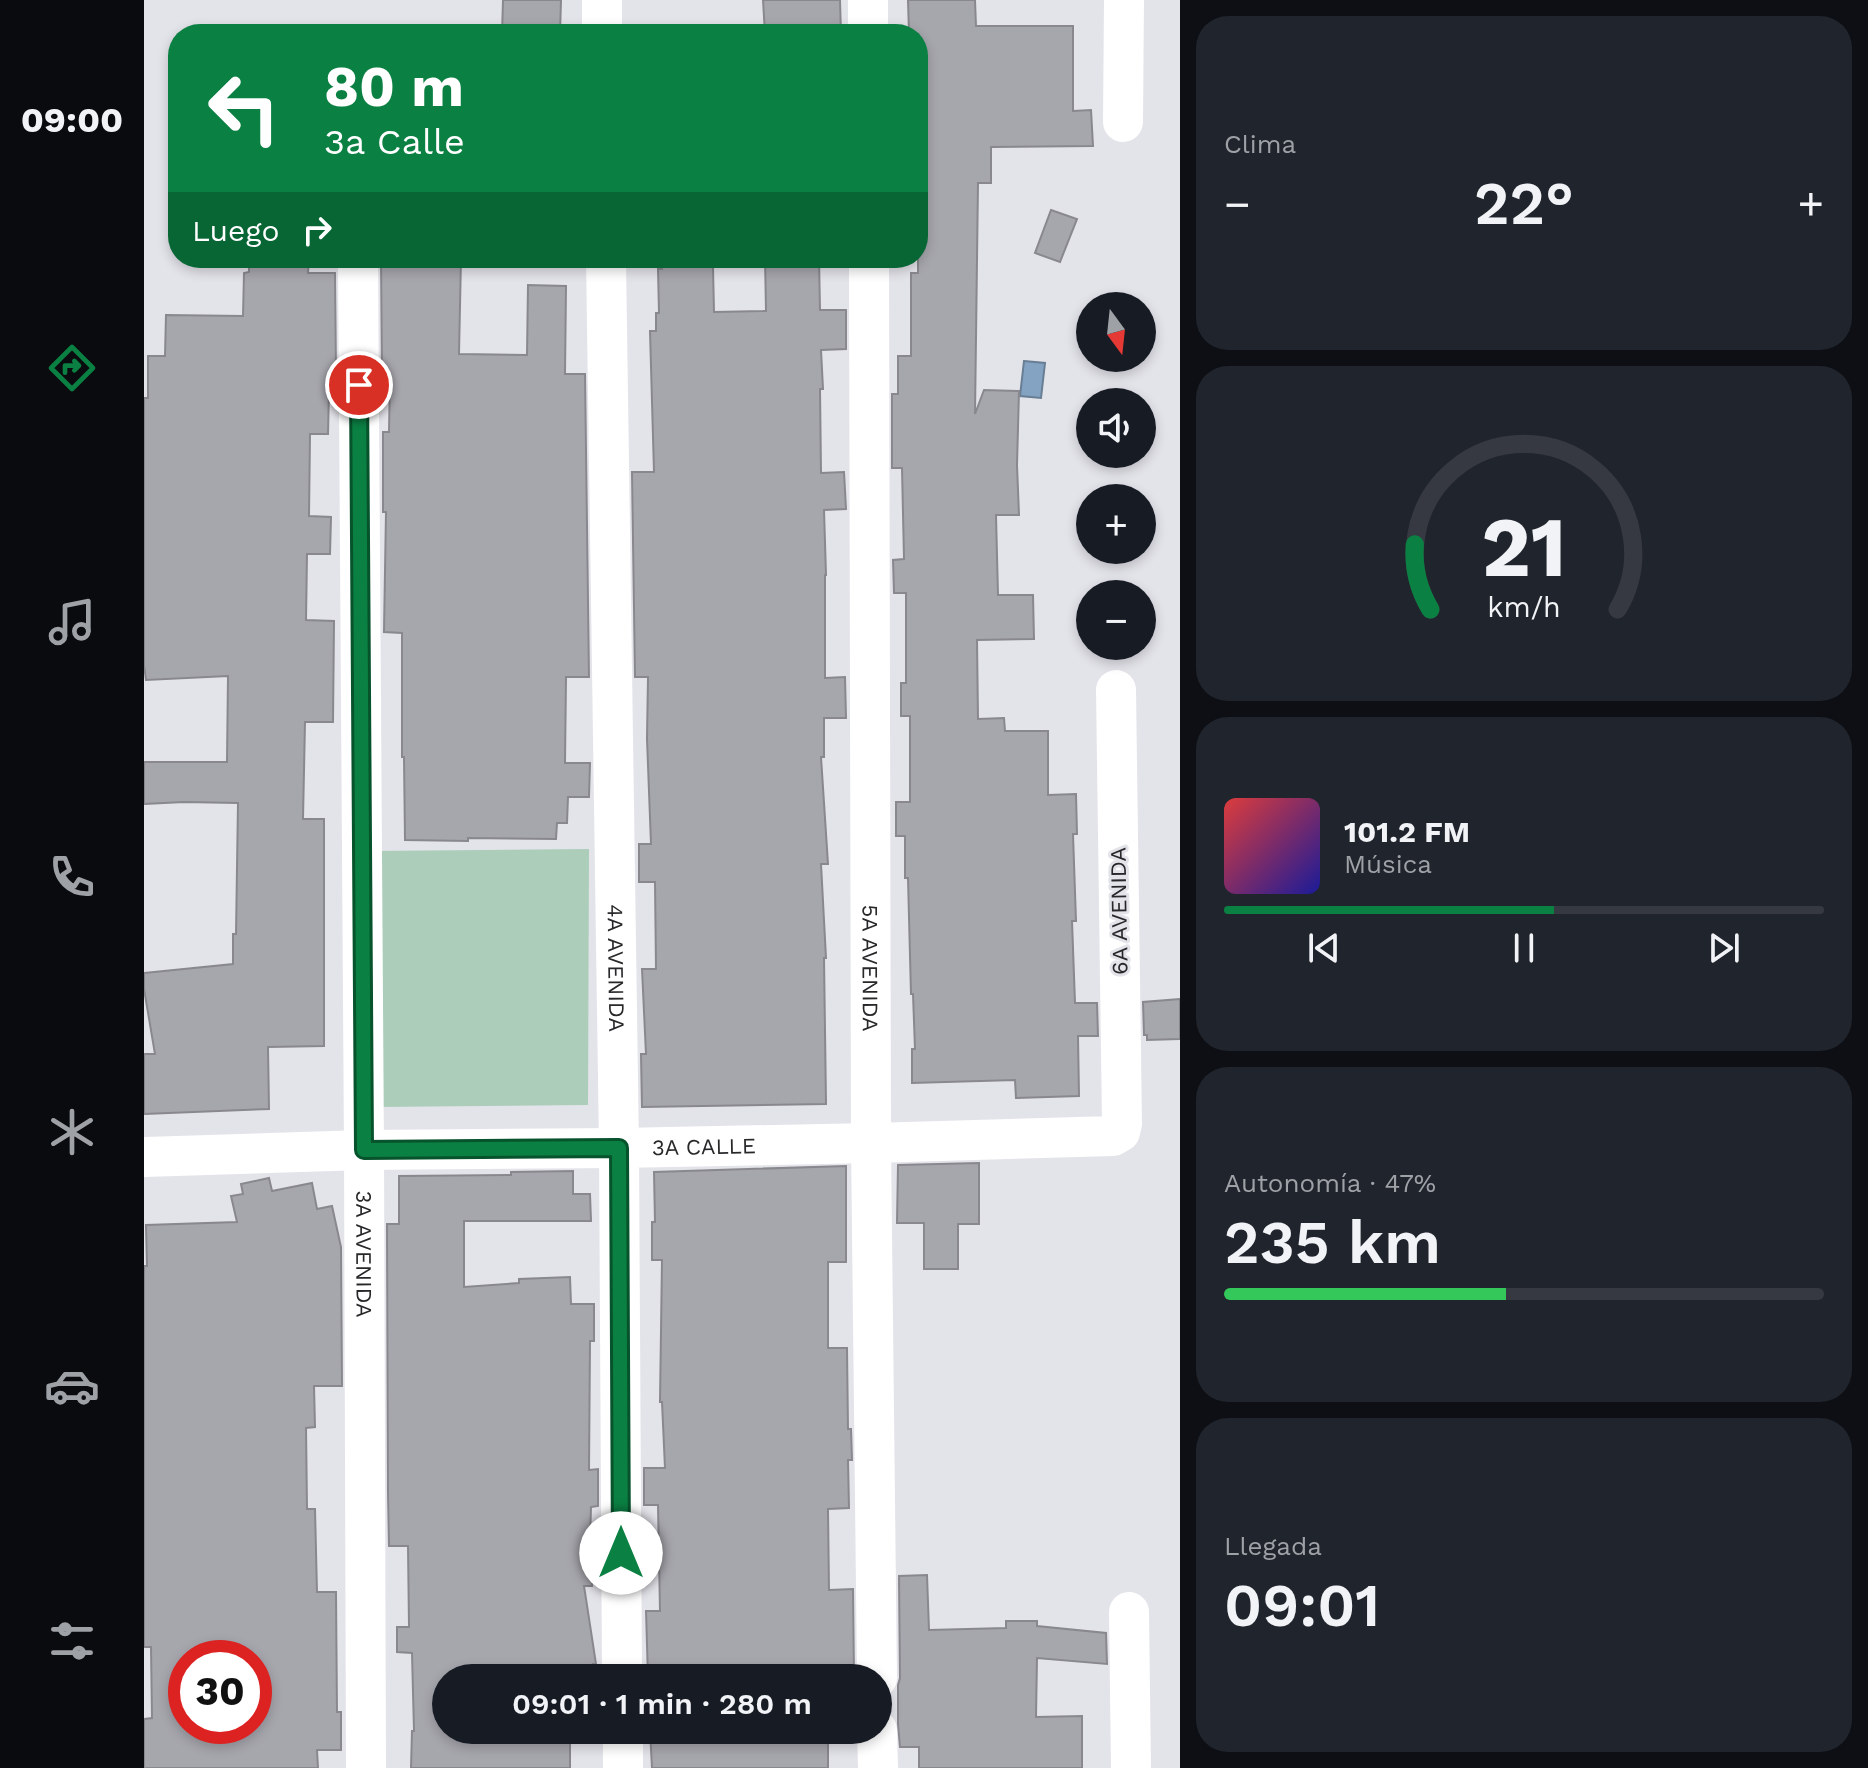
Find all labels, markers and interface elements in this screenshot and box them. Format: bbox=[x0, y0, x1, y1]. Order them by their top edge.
text: 80 m bbox=[324, 54, 464, 120]
icon: left bbox=[192, 56, 296, 160]
text: 09:00 bbox=[21, 99, 123, 141]
text: 3a Calle bbox=[324, 121, 465, 163]
text: Clima bbox=[1224, 129, 1296, 159]
text: 22° bbox=[1474, 168, 1574, 239]
text: − bbox=[1224, 178, 1251, 230]
text: + bbox=[1797, 178, 1824, 230]
icon: right bbox=[295, 208, 339, 252]
text: Luego bbox=[192, 213, 279, 248]
north arrow bbox=[1076, 292, 1156, 372]
map controls bbox=[1076, 292, 1156, 660]
icon: directions bbox=[44, 340, 100, 396]
pin bbox=[325, 351, 393, 419]
icon: arrive bbox=[337, 363, 381, 407]
button: sound bbox=[1076, 388, 1156, 468]
button: + bbox=[1076, 484, 1156, 564]
text: 21 bbox=[1481, 498, 1567, 595]
button: − bbox=[1076, 580, 1156, 660]
text: km/h bbox=[1487, 590, 1561, 624]
icon: music bbox=[44, 594, 100, 650]
text: 101.2 FM bbox=[1344, 814, 1470, 849]
street label: 6A AVENIDA bbox=[1105, 847, 1133, 975]
icon: phone bbox=[44, 849, 100, 905]
text: Música bbox=[1344, 849, 1432, 879]
street label: 4A AVENIDA bbox=[603, 904, 630, 1032]
street label: 5A AVENIDA bbox=[858, 904, 883, 1032]
icon: previous bbox=[1302, 926, 1346, 970]
icon: pause bbox=[1502, 926, 1546, 970]
icon: next bbox=[1702, 926, 1746, 970]
icon: climate bbox=[44, 1104, 100, 1160]
street label: 3A CALLE bbox=[652, 1133, 756, 1160]
text: Autonomía · 47% bbox=[1224, 1168, 1436, 1198]
street label: 3A AVENIDA bbox=[352, 1190, 377, 1318]
text: 235 km bbox=[1224, 1207, 1441, 1278]
icon: car bbox=[44, 1358, 100, 1414]
position arrow bbox=[579, 1511, 663, 1595]
text: Llegada bbox=[1224, 1531, 1322, 1561]
text: 09:01 bbox=[1224, 1570, 1380, 1641]
icon: filters bbox=[44, 1613, 100, 1669]
speed limit sign: 30 bbox=[168, 1640, 272, 1744]
text: 09:01 · 1 min · 280 m bbox=[512, 1686, 812, 1721]

